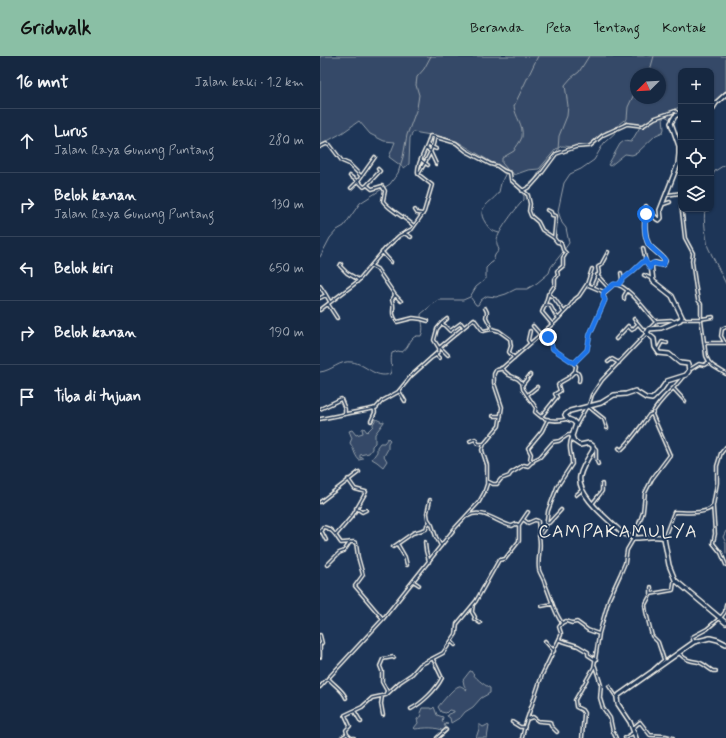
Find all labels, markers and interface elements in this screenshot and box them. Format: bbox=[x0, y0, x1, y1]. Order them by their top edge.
text: Gridwalk bbox=[20, 16, 91, 41]
text: Beranda bbox=[470, 19, 524, 37]
text: Peta bbox=[546, 19, 571, 37]
text: Tentang bbox=[593, 19, 640, 37]
text: Kontak bbox=[662, 19, 706, 37]
north arrow bbox=[630, 68, 666, 104]
map controls bbox=[678, 68, 714, 212]
button: + bbox=[678, 68, 714, 104]
text: 16 mnt bbox=[16, 71, 69, 93]
text: Jalan kaki · 1.2 km bbox=[195, 74, 304, 91]
button: − bbox=[678, 104, 714, 140]
text: Lurus bbox=[54, 122, 87, 142]
icon: ahead bbox=[16, 130, 38, 152]
text: 280 m bbox=[269, 132, 304, 149]
button: locate bbox=[678, 140, 714, 176]
text: Jalan Raya Gunung Puntang bbox=[54, 142, 214, 159]
button: layers bbox=[678, 176, 714, 212]
text: Belok kanan bbox=[54, 186, 137, 206]
icon: right bbox=[16, 194, 38, 216]
text: 130 m bbox=[271, 196, 304, 213]
route start bbox=[637, 205, 655, 223]
text: Jalan Raya Gunung Puntang bbox=[54, 206, 214, 223]
icon: left bbox=[16, 258, 38, 280]
text: Belok kiri bbox=[54, 259, 113, 279]
text: 650 m bbox=[269, 260, 304, 277]
icon: right bbox=[16, 322, 38, 344]
text: Belok kanan bbox=[54, 323, 137, 343]
text: 190 m bbox=[269, 324, 304, 341]
route end bbox=[539, 328, 557, 346]
icon: arrive bbox=[16, 386, 38, 408]
text: Tiba di tujuan bbox=[54, 387, 141, 407]
district label: CAMPAKAMULYA bbox=[538, 520, 698, 544]

